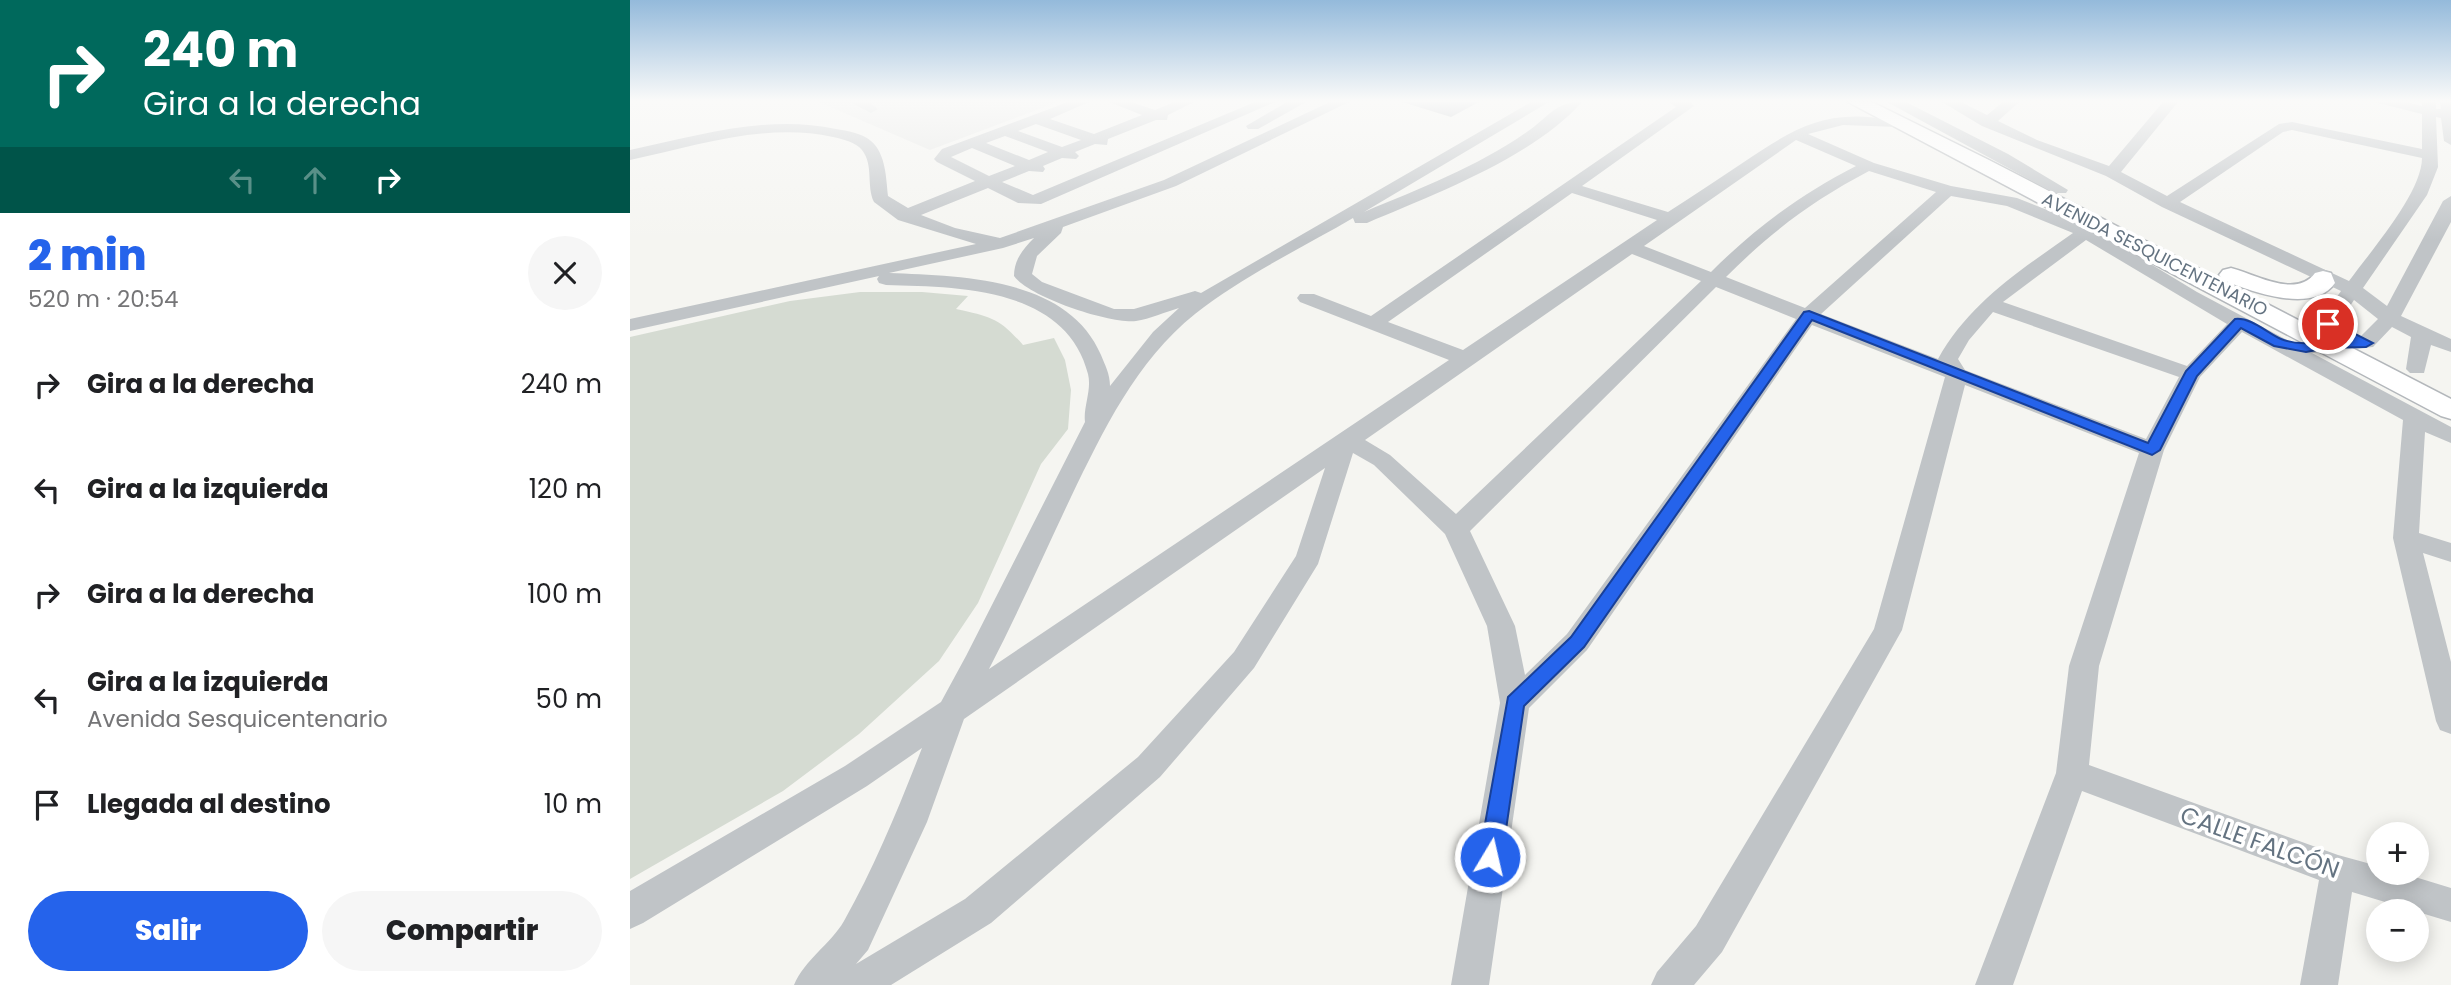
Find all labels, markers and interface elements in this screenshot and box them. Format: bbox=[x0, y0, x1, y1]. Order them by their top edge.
text: 240 m bbox=[143, 16, 298, 84]
icon: right bbox=[28, 28, 119, 119]
text: Gira a la derecha bbox=[143, 81, 421, 126]
icon: left bbox=[223, 161, 261, 199]
icon: ahead bbox=[296, 161, 334, 199]
icon: right bbox=[369, 161, 407, 199]
street label: AVENIDA SESQUICENTENARIO bbox=[2038, 186, 2272, 322]
text: 2 min bbox=[28, 226, 146, 285]
button: close bbox=[528, 236, 602, 310]
text: 520 m · 20:54 bbox=[28, 283, 179, 315]
pin bbox=[2298, 294, 2358, 354]
icon: arrive bbox=[2309, 305, 2347, 343]
icon: right bbox=[28, 366, 66, 404]
text: Gira a la derecha bbox=[87, 366, 315, 402]
text: 240 m bbox=[521, 366, 602, 402]
icon: left bbox=[28, 471, 66, 509]
text: Gira a la izquierda bbox=[87, 471, 329, 507]
text: 120 m bbox=[529, 471, 602, 507]
icon: right bbox=[28, 576, 66, 614]
text: Gira a la derecha bbox=[87, 576, 315, 612]
text: 100 m bbox=[527, 576, 602, 612]
text: Gira a la izquierda bbox=[87, 664, 329, 700]
icon: left bbox=[28, 681, 66, 719]
text: 50 m bbox=[536, 681, 602, 717]
text: Avenida Sesquicentenario bbox=[87, 703, 388, 735]
icon: arrive bbox=[28, 786, 66, 824]
text: Llegada al destino bbox=[87, 786, 331, 822]
text: 10 m bbox=[544, 786, 602, 822]
street label: CALLE FALCÓN bbox=[2176, 798, 2344, 886]
position arrow bbox=[1453, 820, 1527, 894]
map controls bbox=[2366, 822, 2429, 962]
button: + bbox=[2366, 822, 2429, 885]
button: Salir bbox=[28, 891, 308, 971]
button: Compartir bbox=[322, 891, 602, 971]
button: − bbox=[2366, 899, 2429, 962]

